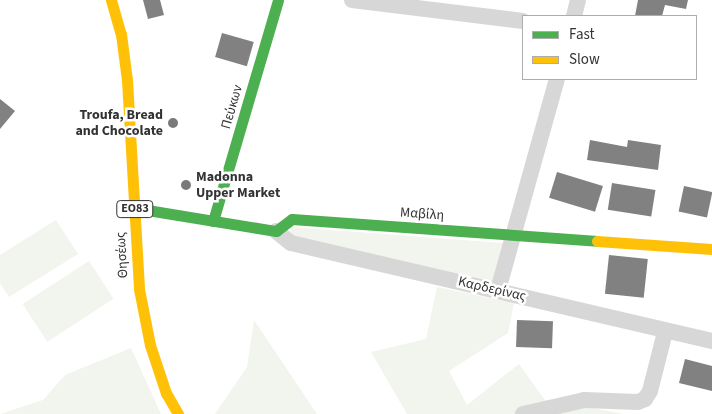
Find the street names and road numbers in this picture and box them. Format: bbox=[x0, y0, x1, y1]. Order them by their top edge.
street label: Πεύκων bbox=[218, 83, 246, 131]
road number: ΕΟ83 bbox=[116, 200, 154, 218]
street label: Μαβίλη bbox=[399, 204, 445, 224]
street label: Θησέως bbox=[112, 231, 132, 279]
street label: Καρδερίνας bbox=[457, 273, 527, 305]

